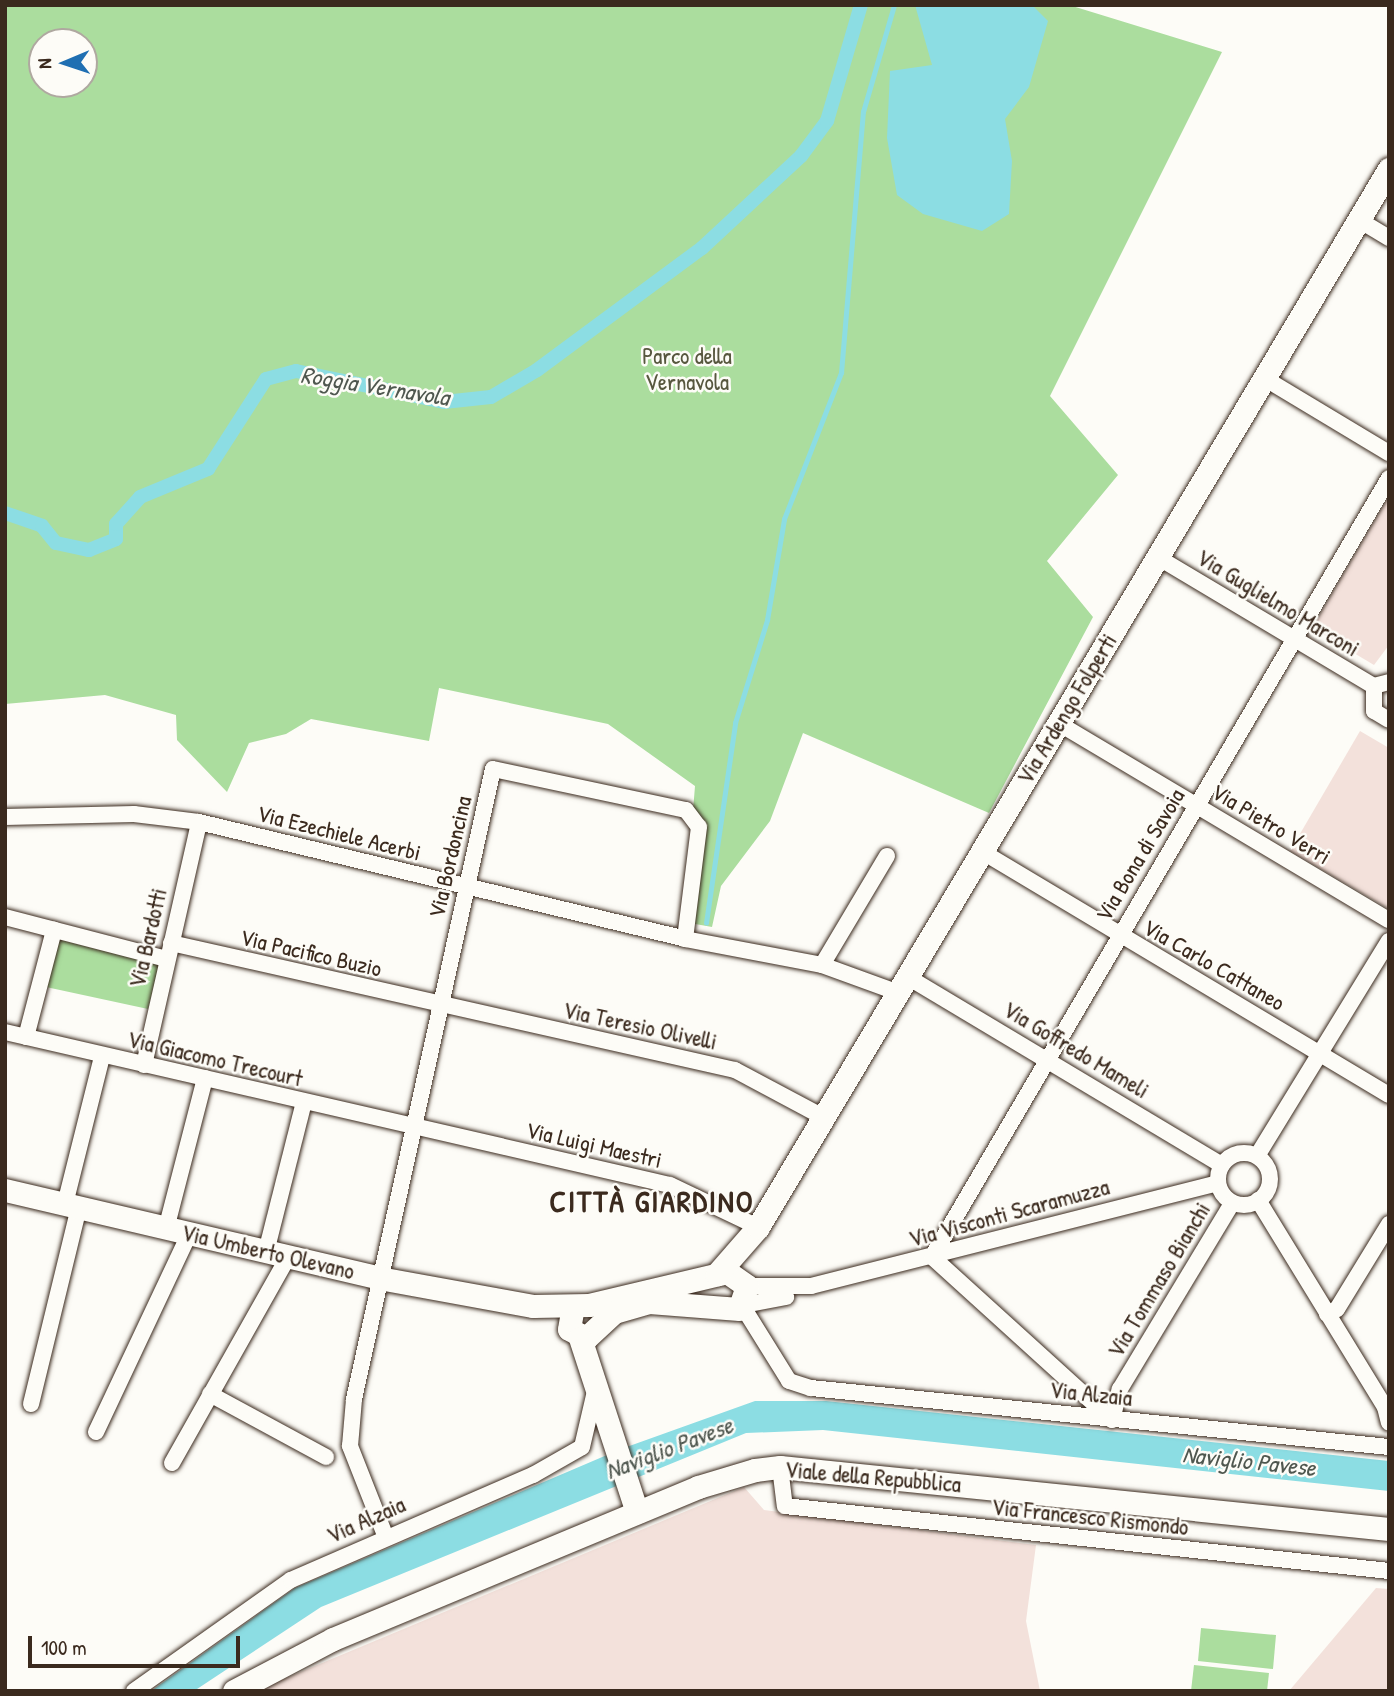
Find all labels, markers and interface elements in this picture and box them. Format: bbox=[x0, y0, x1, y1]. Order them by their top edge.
north arrow bbox=[28, 28, 98, 98]
text: N bbox=[31, 58, 57, 69]
park label: Parco della Vernavola bbox=[642, 342, 732, 396]
water label: Roggia Vernavola bbox=[299, 360, 451, 412]
street label: Via Guglielmo Marconi bbox=[1192, 544, 1364, 662]
street label: Via Ardengo Folperti bbox=[1011, 629, 1123, 789]
street label: Via Pietro Verri bbox=[1206, 778, 1336, 870]
street label: Via Bona di Savoia bbox=[1090, 784, 1190, 926]
street label: Via Bordoncina bbox=[423, 793, 477, 921]
street label: Via Ezechiele Acerbi bbox=[254, 799, 424, 867]
street label: Via Bardotti bbox=[123, 886, 173, 990]
street label: Via Carlo Cattaneo bbox=[1138, 913, 1290, 1017]
street label: Via Pacifico Buzio bbox=[238, 923, 384, 983]
street label: Via Teresio Olivelli bbox=[561, 996, 719, 1056]
street label: Via Goffredo Mameli bbox=[998, 996, 1154, 1104]
street label: Via Giacomo Trecourt bbox=[125, 1025, 305, 1093]
street label: Via Luigi Maestri bbox=[523, 1116, 665, 1174]
street label: Via Visconti Scaramuzza bbox=[906, 1173, 1112, 1253]
district label: CITTÀ GIARDINO bbox=[551, 1183, 753, 1219]
street label: Via Tommaso Bianchi bbox=[1102, 1197, 1216, 1363]
street label: Via Umberto Olevano bbox=[179, 1219, 357, 1285]
street label: Via Alzaia bbox=[1048, 1376, 1134, 1412]
water label: Naviglio Pavese bbox=[601, 1411, 737, 1485]
water label: Naviglio Pavese bbox=[1181, 1440, 1317, 1482]
street label: Viale della Repubblica bbox=[784, 1456, 962, 1498]
street label: Via Alzaia bbox=[323, 1491, 409, 1549]
street label: Via Francesco Rismondo bbox=[990, 1493, 1190, 1541]
scale bar bbox=[32, 1622, 243, 1666]
text: 100 m bbox=[41, 1633, 87, 1662]

